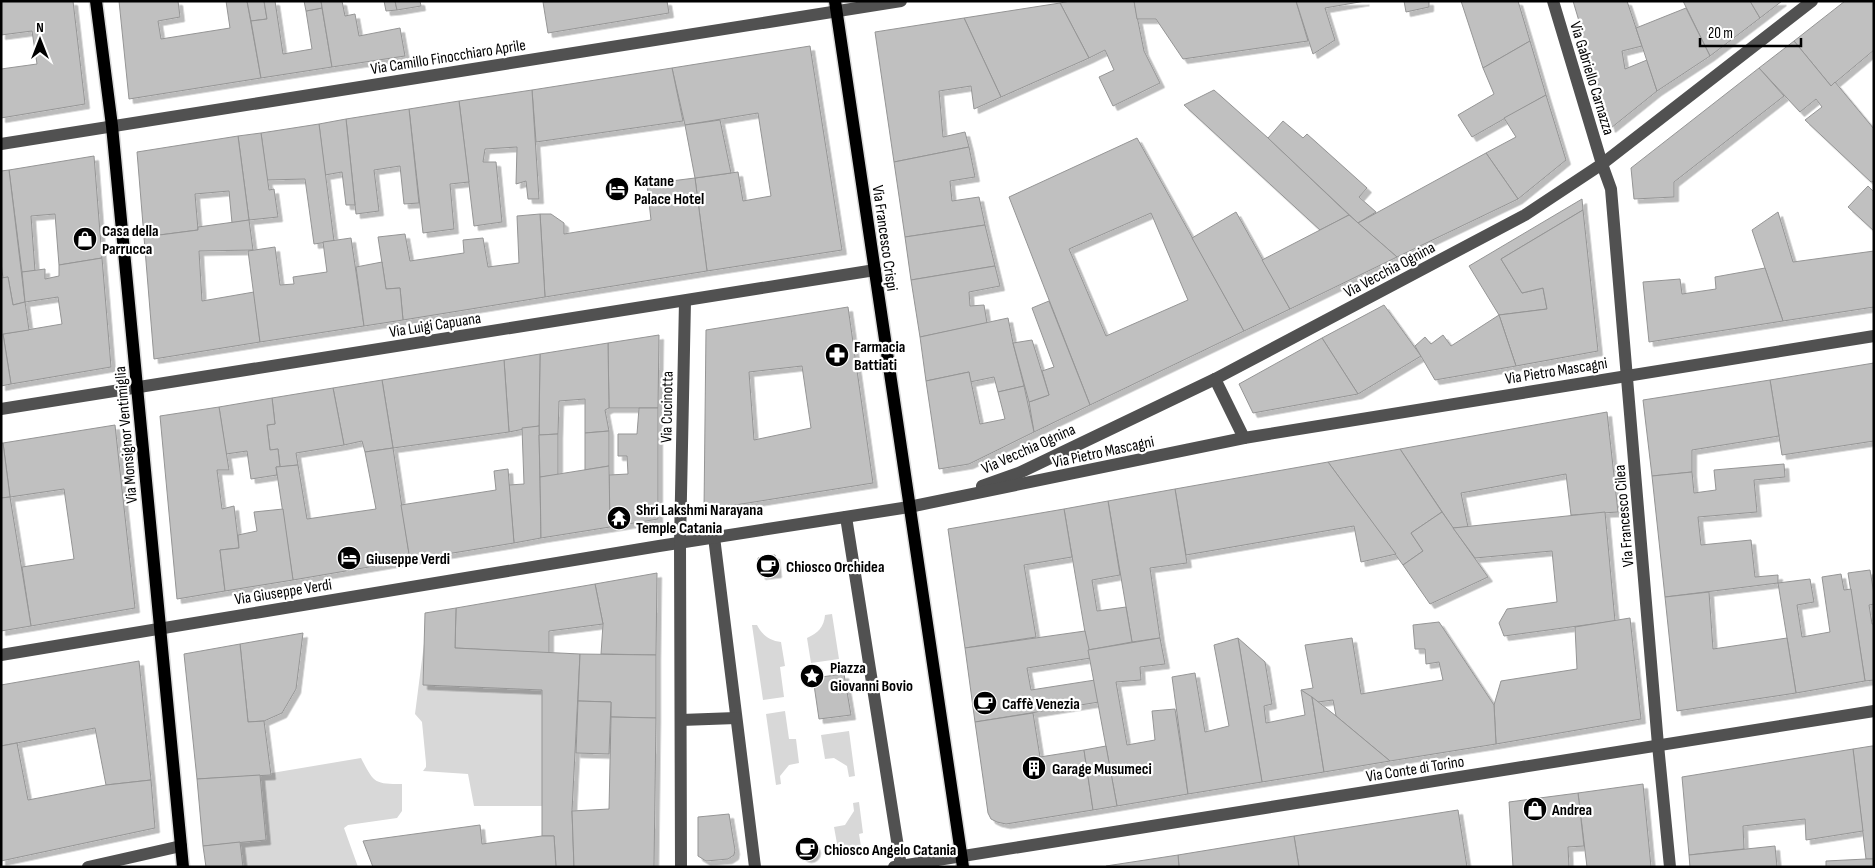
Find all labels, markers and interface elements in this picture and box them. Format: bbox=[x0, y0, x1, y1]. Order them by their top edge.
north arrow bbox=[15, 15, 65, 65]
scale bar bbox=[1700, 15, 1801, 47]
text: N bbox=[36, 19, 44, 36]
street label: Via Gabriello Carnazza bbox=[1565, 19, 1618, 137]
text: 20 m bbox=[1708, 24, 1733, 43]
street label: Via Camillo Finocchiaro Aprile bbox=[369, 36, 527, 79]
place label: Katane Palace Hotel bbox=[634, 172, 704, 209]
hotel icon: Katane Palace Hotel bbox=[604, 176, 630, 202]
street label: Via Francesco Crispi bbox=[868, 184, 901, 292]
place label: Casa della Parrucca bbox=[102, 222, 159, 259]
shop icon: Casa della Parrucca bbox=[72, 226, 98, 252]
street label: Via Vecchia Ognina bbox=[1341, 238, 1438, 302]
street label: Via Luigi Capuana bbox=[388, 309, 482, 342]
place label: Farmacia Battiati bbox=[854, 338, 905, 375]
pharmacy icon: Farmacia Battiati bbox=[824, 342, 850, 368]
street label: Via Pietro Mascagni bbox=[1504, 354, 1609, 389]
street label: Via Monsignor Ventimiglia bbox=[111, 365, 142, 504]
street label: Via Cucinotta bbox=[657, 371, 678, 443]
street label: Via Vecchia Ognina bbox=[979, 420, 1078, 478]
street label: Via Pietro Mascagni bbox=[1051, 432, 1156, 473]
street label: Via Francesco Cilea bbox=[1611, 464, 1638, 568]
place label: Shri Lakshmi Narayana Temple Catania bbox=[636, 501, 763, 538]
temple icon: Shri Lakshmi Narayana Temple Catania bbox=[606, 505, 632, 531]
hotel icon: Giuseppe Verdi bbox=[336, 545, 362, 571]
place label: Giuseppe Verdi bbox=[366, 550, 450, 569]
cafe icon: Chiosco Orchidea bbox=[755, 553, 781, 579]
place label: Chiosco Orchidea bbox=[786, 558, 884, 577]
street label: Via Giuseppe Verdi bbox=[233, 575, 333, 610]
place label: Piazza Giovanni Bovio bbox=[830, 659, 913, 696]
place icon: Piazza Giovanni Bovio bbox=[799, 663, 825, 689]
cafe icon: Caffè Venezia bbox=[972, 690, 998, 716]
place label: Caffè Venezia bbox=[1002, 695, 1080, 714]
street label: Via Conte di Torino bbox=[1365, 752, 1466, 787]
building icon: Garage Musumeci bbox=[1021, 755, 1047, 781]
place label: Garage Musumeci bbox=[1052, 760, 1152, 779]
shop icon: Andrea bbox=[1522, 796, 1548, 822]
place label: Andrea bbox=[1551, 801, 1592, 820]
cafe icon: Chiosco Angelo Catania bbox=[794, 836, 820, 862]
place label: Chiosco Angelo Catania bbox=[824, 841, 956, 860]

